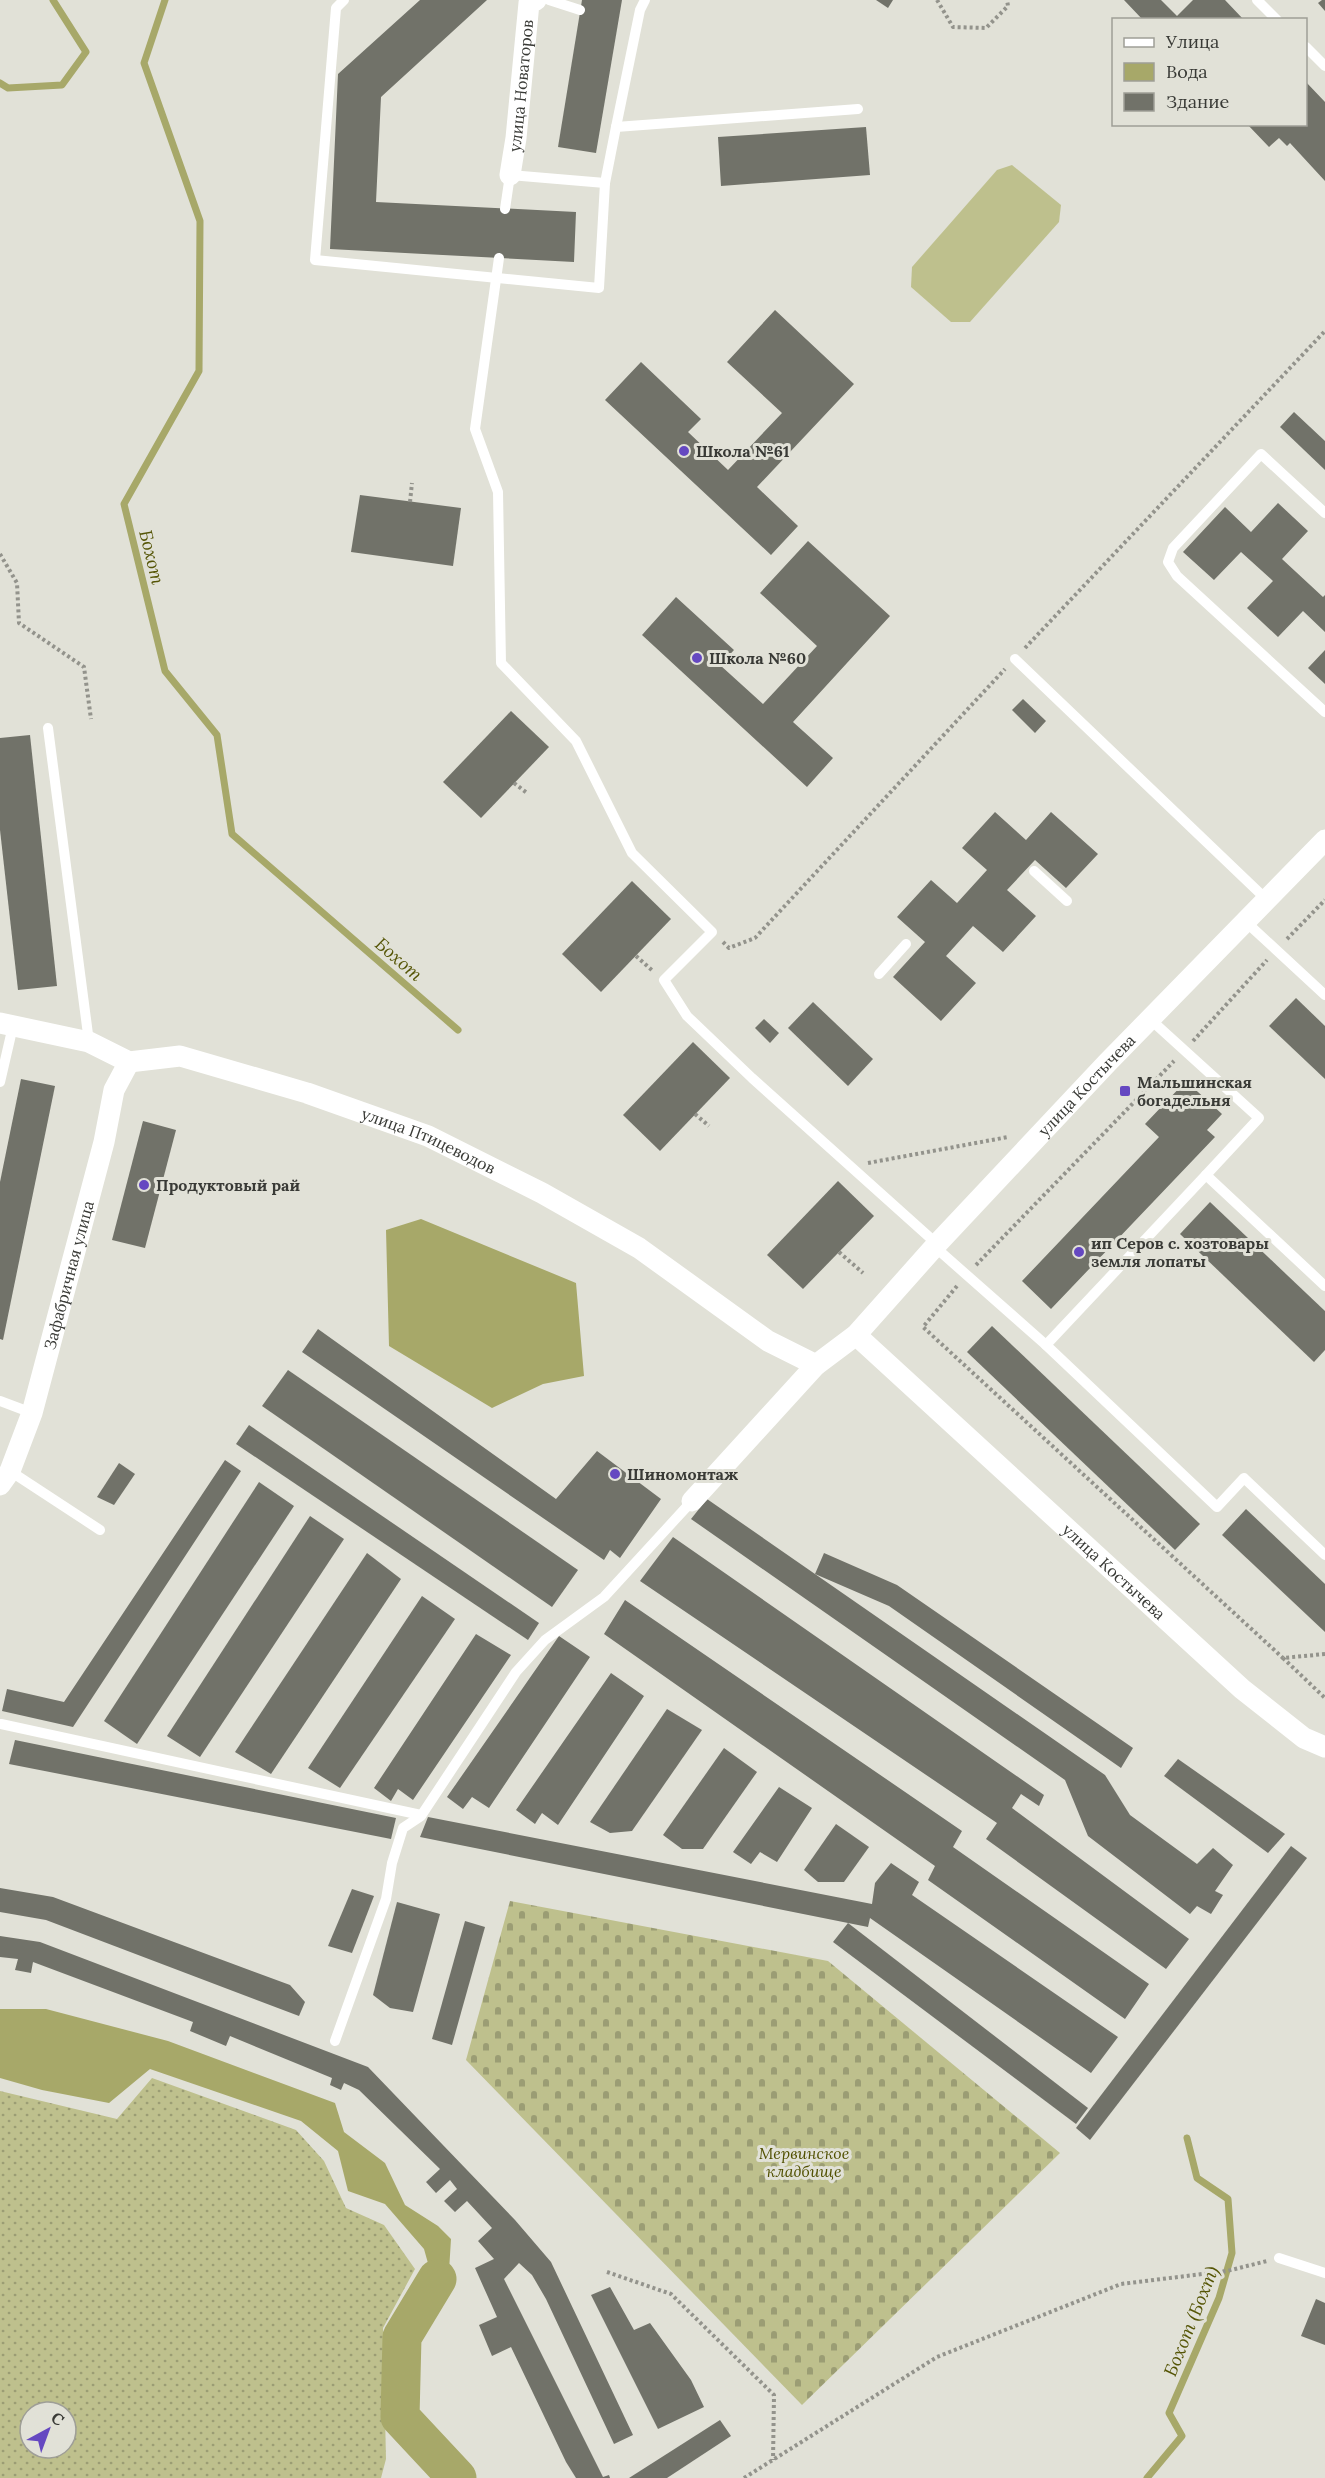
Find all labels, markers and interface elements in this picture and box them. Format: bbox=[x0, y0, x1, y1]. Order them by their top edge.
legend bbox=[1112, 18, 1307, 126]
street label: улица Новаторов bbox=[504, 19, 537, 153]
text: Улица bbox=[1165, 30, 1219, 53]
text: Вода bbox=[1166, 60, 1208, 83]
text: Здание bbox=[1166, 90, 1229, 113]
place label: Школа №61 bbox=[696, 441, 789, 461]
marker: Школа №61 bbox=[677, 444, 691, 458]
water label: Бохот bbox=[134, 527, 170, 587]
place label: Школа №60 bbox=[709, 648, 806, 668]
marker: Школа №60 bbox=[690, 651, 704, 665]
water label: Бохот bbox=[371, 932, 428, 986]
street label: улица Костычева bbox=[1034, 1030, 1140, 1140]
place label: Мальшинская богадельня bbox=[1137, 1072, 1252, 1110]
marker: Мальшинская богадельня bbox=[1118, 1084, 1132, 1098]
street label: улица Птицеводов bbox=[359, 1103, 499, 1178]
place label: Продуктовый рай bbox=[156, 1175, 301, 1195]
marker: Продуктовый рай bbox=[137, 1178, 151, 1192]
street label: Зафабричная улица bbox=[39, 1198, 98, 1352]
place label: ип Серов с. хозтовары земля лопаты bbox=[1091, 1233, 1269, 1271]
marker: ип Серов с. хозтовары земля лопаты bbox=[1072, 1245, 1086, 1259]
place label: Шиномонтаж bbox=[627, 1464, 738, 1484]
marker: Шиномонтаж bbox=[608, 1467, 622, 1481]
street label: улица Костычева bbox=[1058, 1519, 1170, 1624]
park label: Мервинское кладбище bbox=[759, 2143, 850, 2181]
water label: Бохот (Бохт) bbox=[1158, 2262, 1224, 2380]
north arrow bbox=[18, 2400, 78, 2460]
text: С bbox=[47, 2408, 69, 2430]

